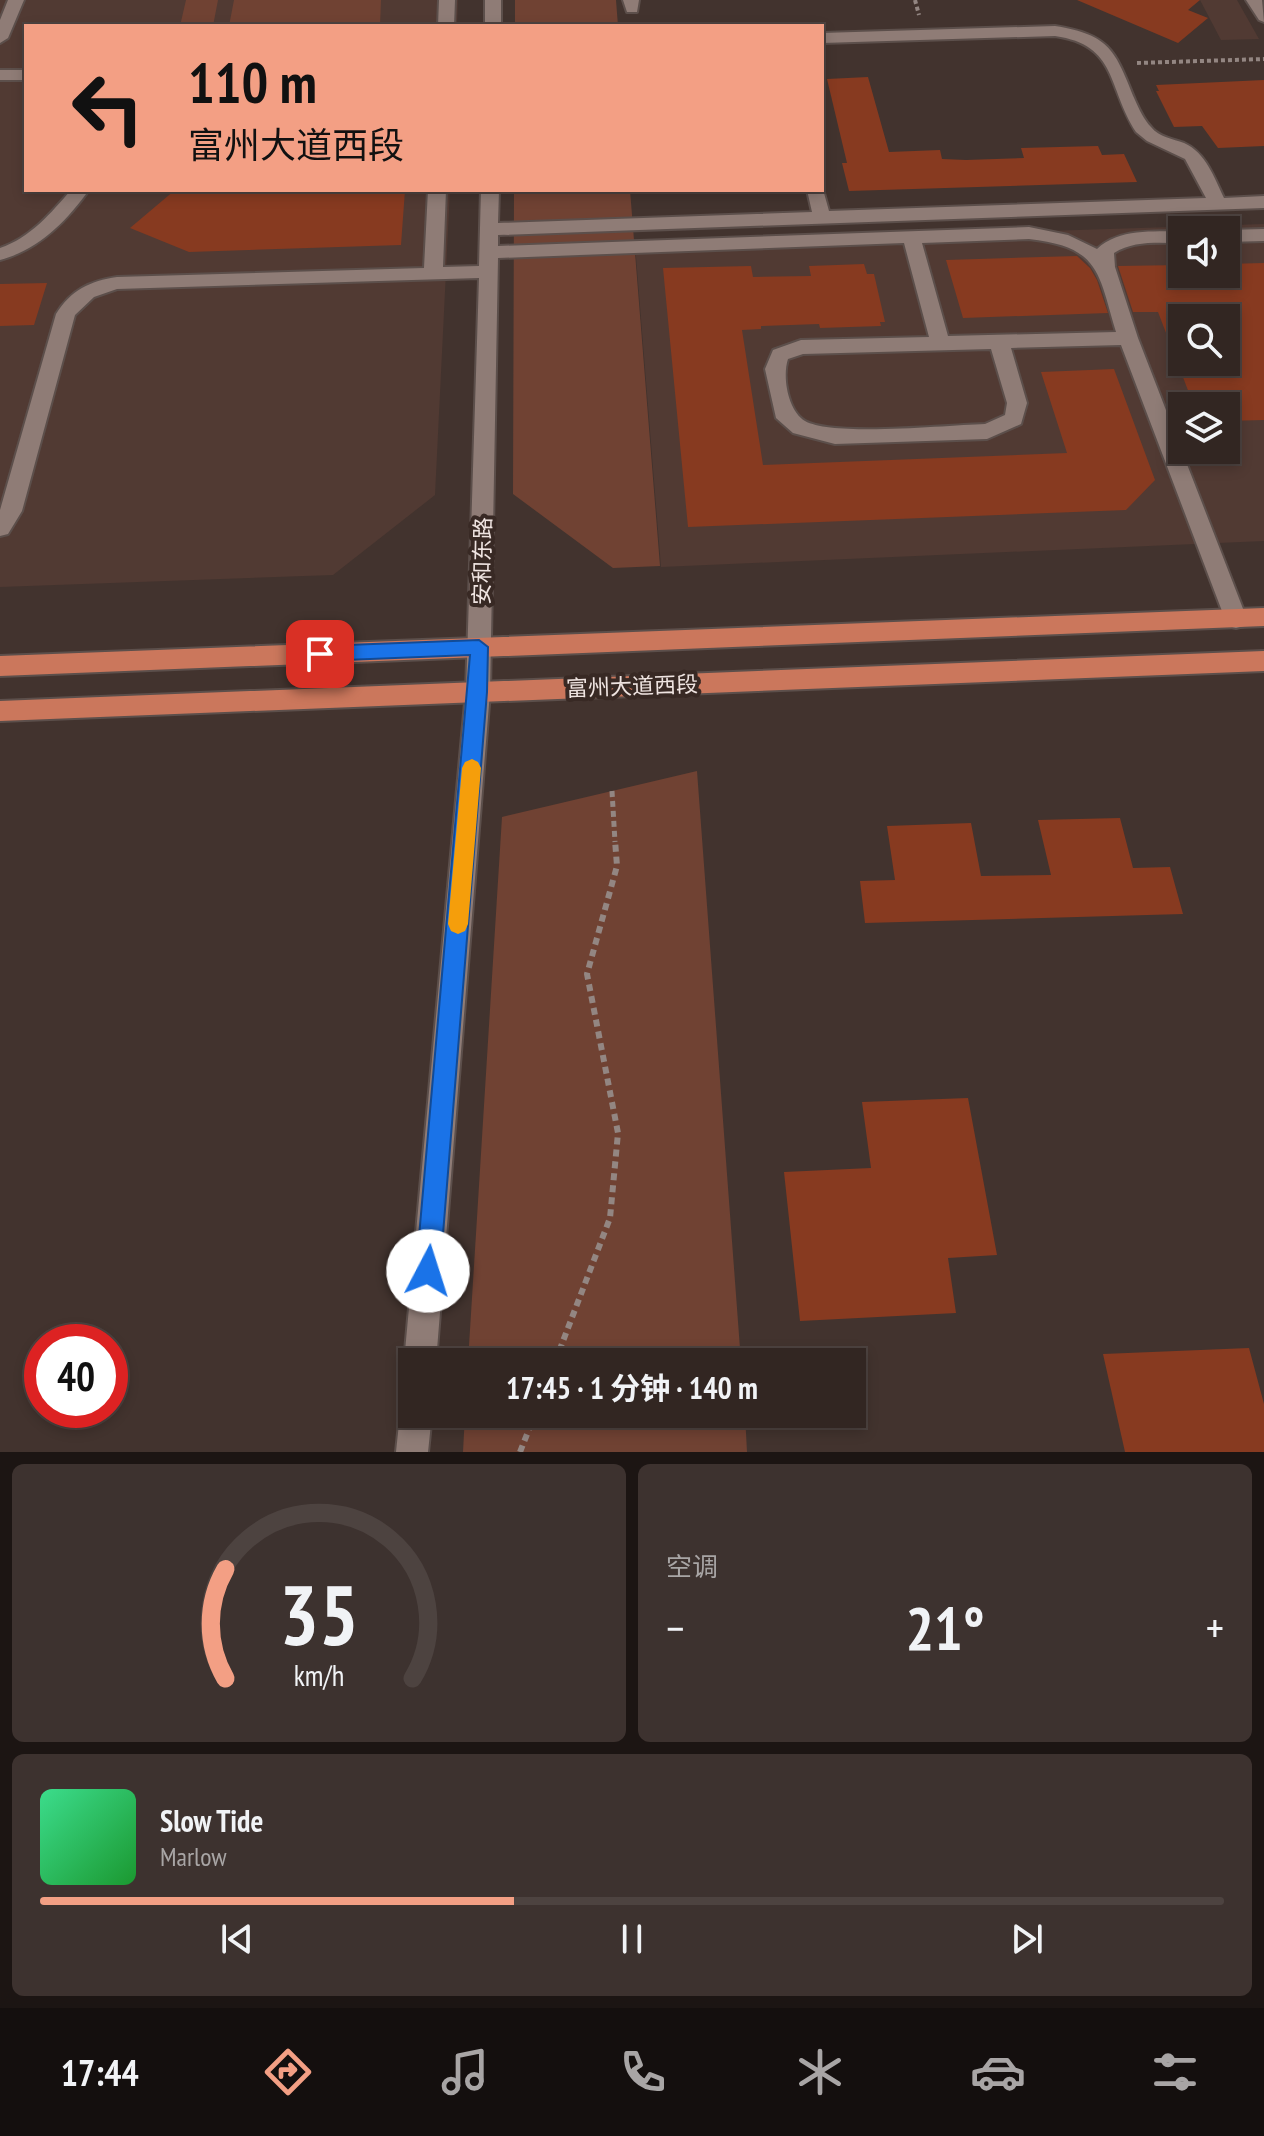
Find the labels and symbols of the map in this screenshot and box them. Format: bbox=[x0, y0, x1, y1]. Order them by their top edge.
street label: 安和东路 bbox=[467, 517, 497, 605]
pin bbox=[286, 620, 354, 688]
street label: 富州大道西段 bbox=[566, 670, 698, 702]
position arrow bbox=[386, 1229, 470, 1313]
speed limit sign: 40 bbox=[24, 1324, 128, 1428]

